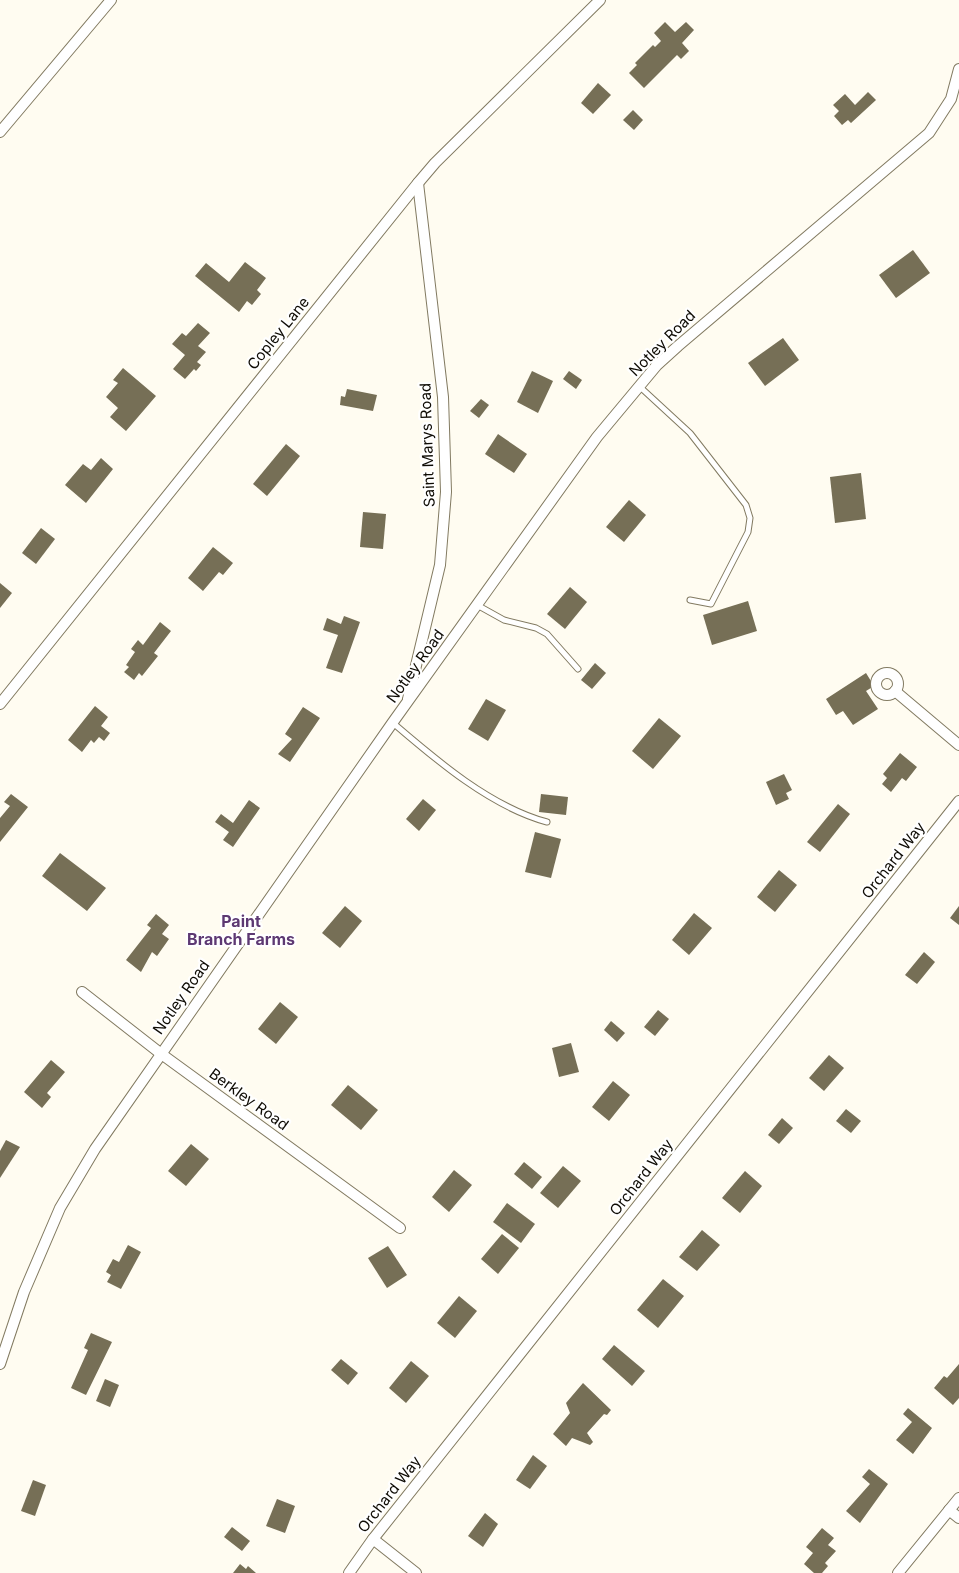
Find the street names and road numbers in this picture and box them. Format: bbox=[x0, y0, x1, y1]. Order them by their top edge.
street label: Copley Lane bbox=[243, 293, 313, 373]
street label: Notley Road bbox=[625, 306, 699, 380]
street label: Saint Marys Road bbox=[415, 383, 439, 507]
street label: Notley Road bbox=[382, 626, 448, 706]
street label: Orchard Way bbox=[857, 817, 929, 902]
street label: Notley Road bbox=[149, 956, 213, 1038]
street label: Berkley Road bbox=[206, 1064, 292, 1134]
street label: Orchard Way bbox=[605, 1134, 677, 1219]
street label: Orchard Way bbox=[353, 1451, 425, 1536]

